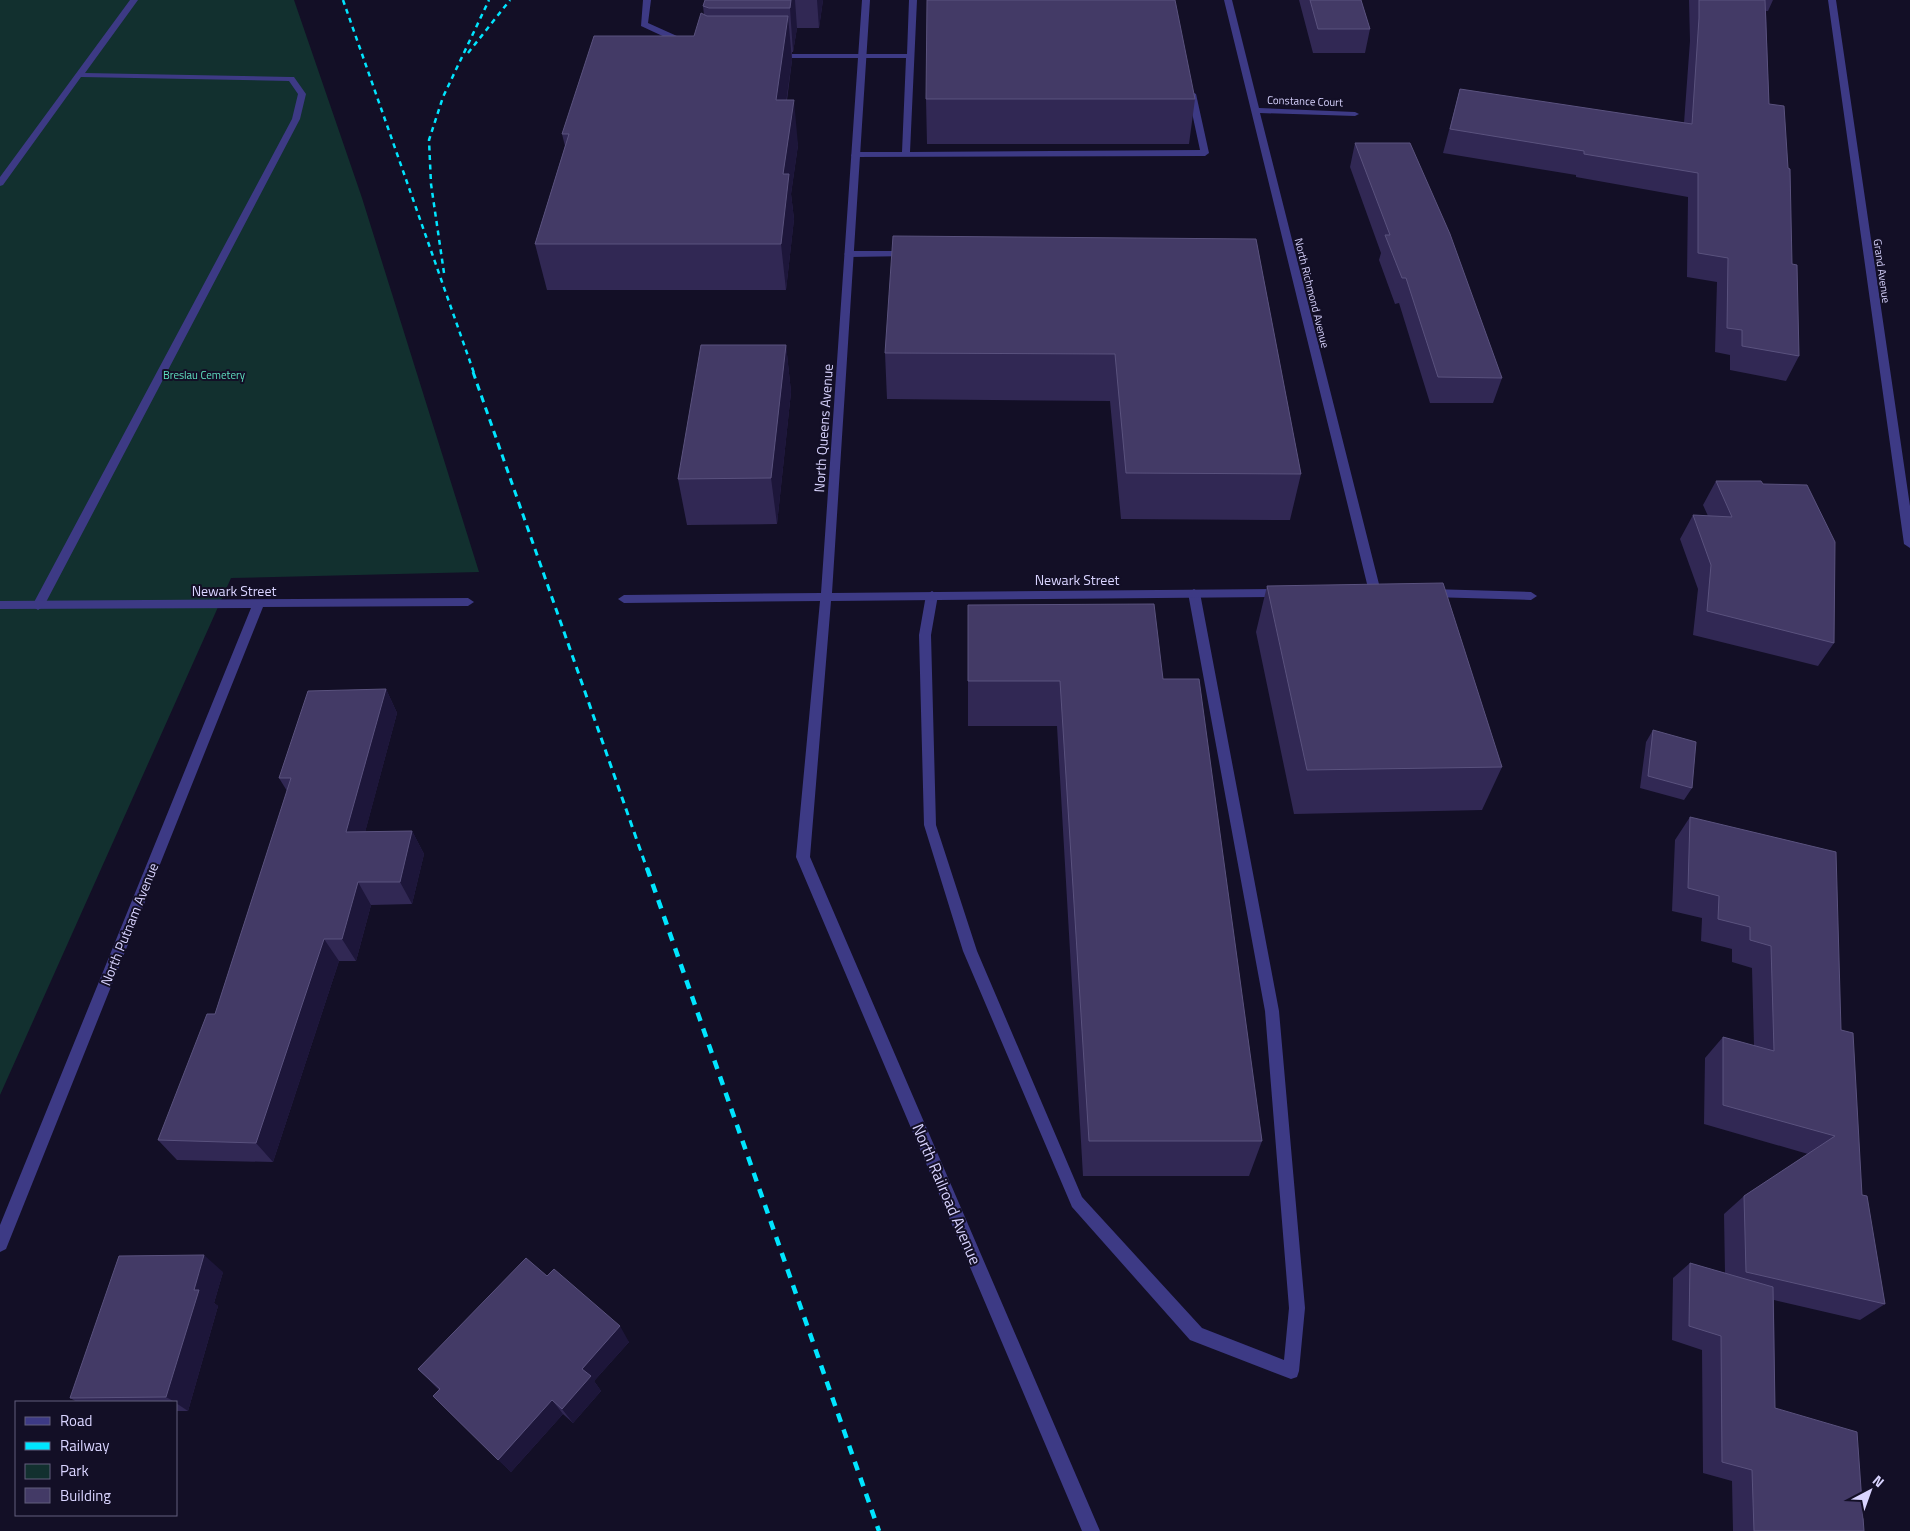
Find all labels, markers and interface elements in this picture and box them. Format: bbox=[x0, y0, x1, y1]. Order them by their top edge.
street label: Constance Court bbox=[1267, 92, 1343, 110]
street label: North Richmond Avenue bbox=[1291, 236, 1333, 350]
street label: Grand Avenue bbox=[1870, 238, 1894, 305]
street label: North Queens Avenue bbox=[808, 363, 838, 493]
park label: Breslau Cemetery bbox=[163, 367, 246, 383]
street label: Newark Street bbox=[1035, 569, 1119, 590]
street label: Newark Street bbox=[192, 580, 276, 601]
street label: North Putnam Avenue bbox=[95, 859, 163, 989]
street label: North Railroad Avenue bbox=[906, 1120, 988, 1268]
legend bbox=[15, 1401, 178, 1516]
text: Road bbox=[60, 1409, 92, 1432]
text: Railway bbox=[60, 1434, 110, 1457]
text: Park bbox=[60, 1459, 89, 1482]
north arrow bbox=[1845, 1466, 1895, 1516]
text: N bbox=[1868, 1470, 1889, 1492]
text: Building bbox=[60, 1484, 111, 1507]

